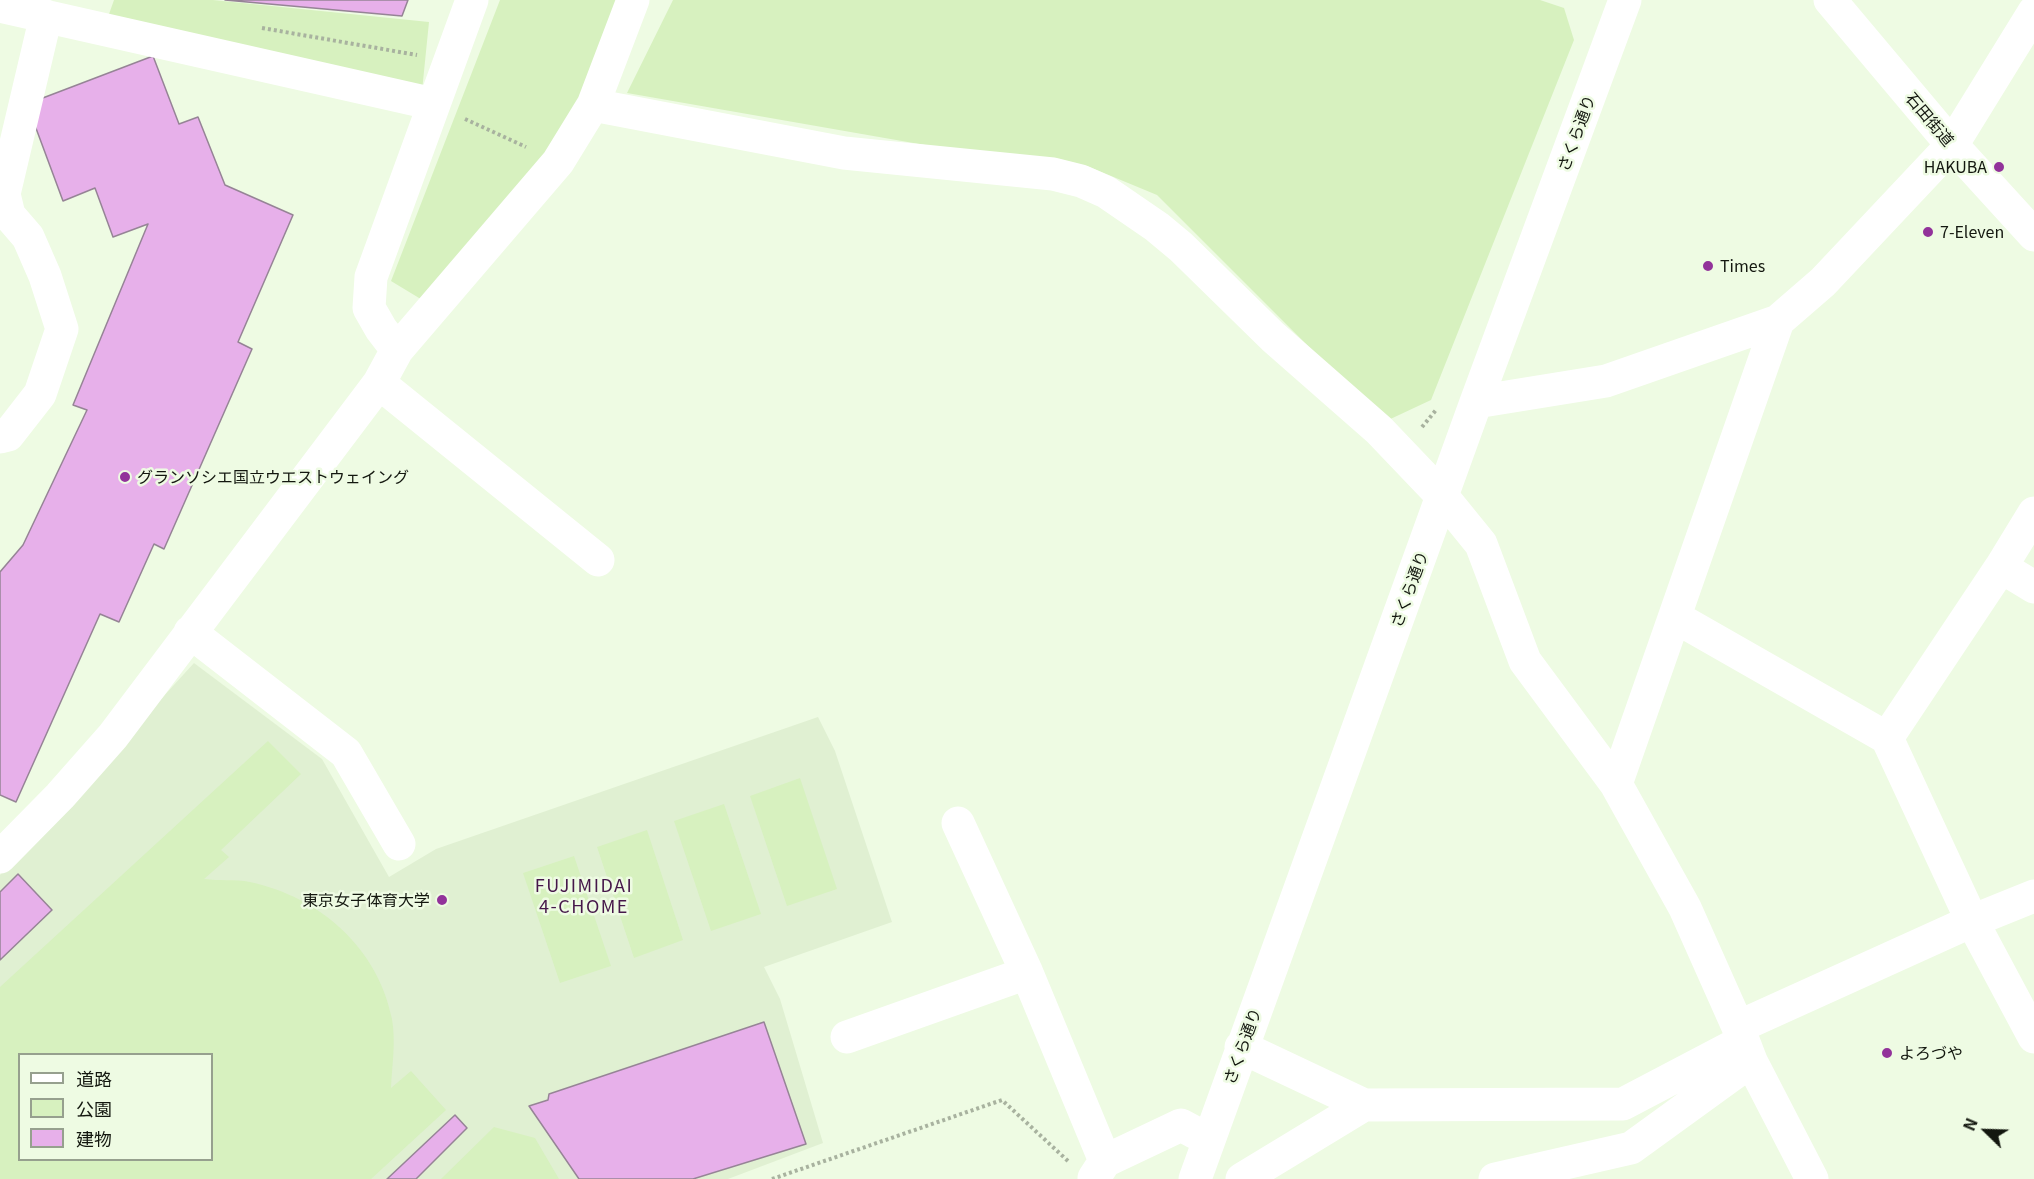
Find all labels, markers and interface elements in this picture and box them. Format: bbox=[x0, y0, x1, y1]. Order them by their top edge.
street label: 石田街道 bbox=[1902, 88, 1958, 150]
street label: さくら通り bbox=[1553, 92, 1599, 174]
place label: HAKUBA bbox=[1924, 157, 1987, 177]
marker: HAKUBA bbox=[1992, 160, 2006, 174]
place label: 7-Eleven bbox=[1940, 222, 2004, 242]
marker: 7-Eleven bbox=[1921, 225, 1935, 239]
place label: Times bbox=[1720, 256, 1765, 276]
marker: Times bbox=[1701, 259, 1715, 273]
place label: グランソシエ国立ウエストウェイング bbox=[137, 467, 409, 487]
marker: グランソシエ国立ウエストウェイング bbox=[118, 470, 132, 484]
street label: さくら通り bbox=[1386, 548, 1432, 630]
district label: FUJIMIDAI 4-CHOME bbox=[535, 874, 633, 916]
place label: 東京女子体育大学 bbox=[302, 890, 430, 910]
marker: 東京女子体育大学 bbox=[435, 893, 449, 907]
street label: さくら通り bbox=[1219, 1005, 1265, 1087]
place label: よろづや bbox=[1899, 1043, 1963, 1063]
marker: よろづや bbox=[1880, 1046, 1894, 1060]
legend bbox=[18, 1053, 213, 1161]
text: 道路 bbox=[76, 1065, 112, 1091]
text: 公園 bbox=[76, 1095, 112, 1121]
north arrow bbox=[1956, 1101, 2016, 1161]
text: N bbox=[1956, 1114, 1983, 1134]
text: 建物 bbox=[76, 1125, 112, 1151]

